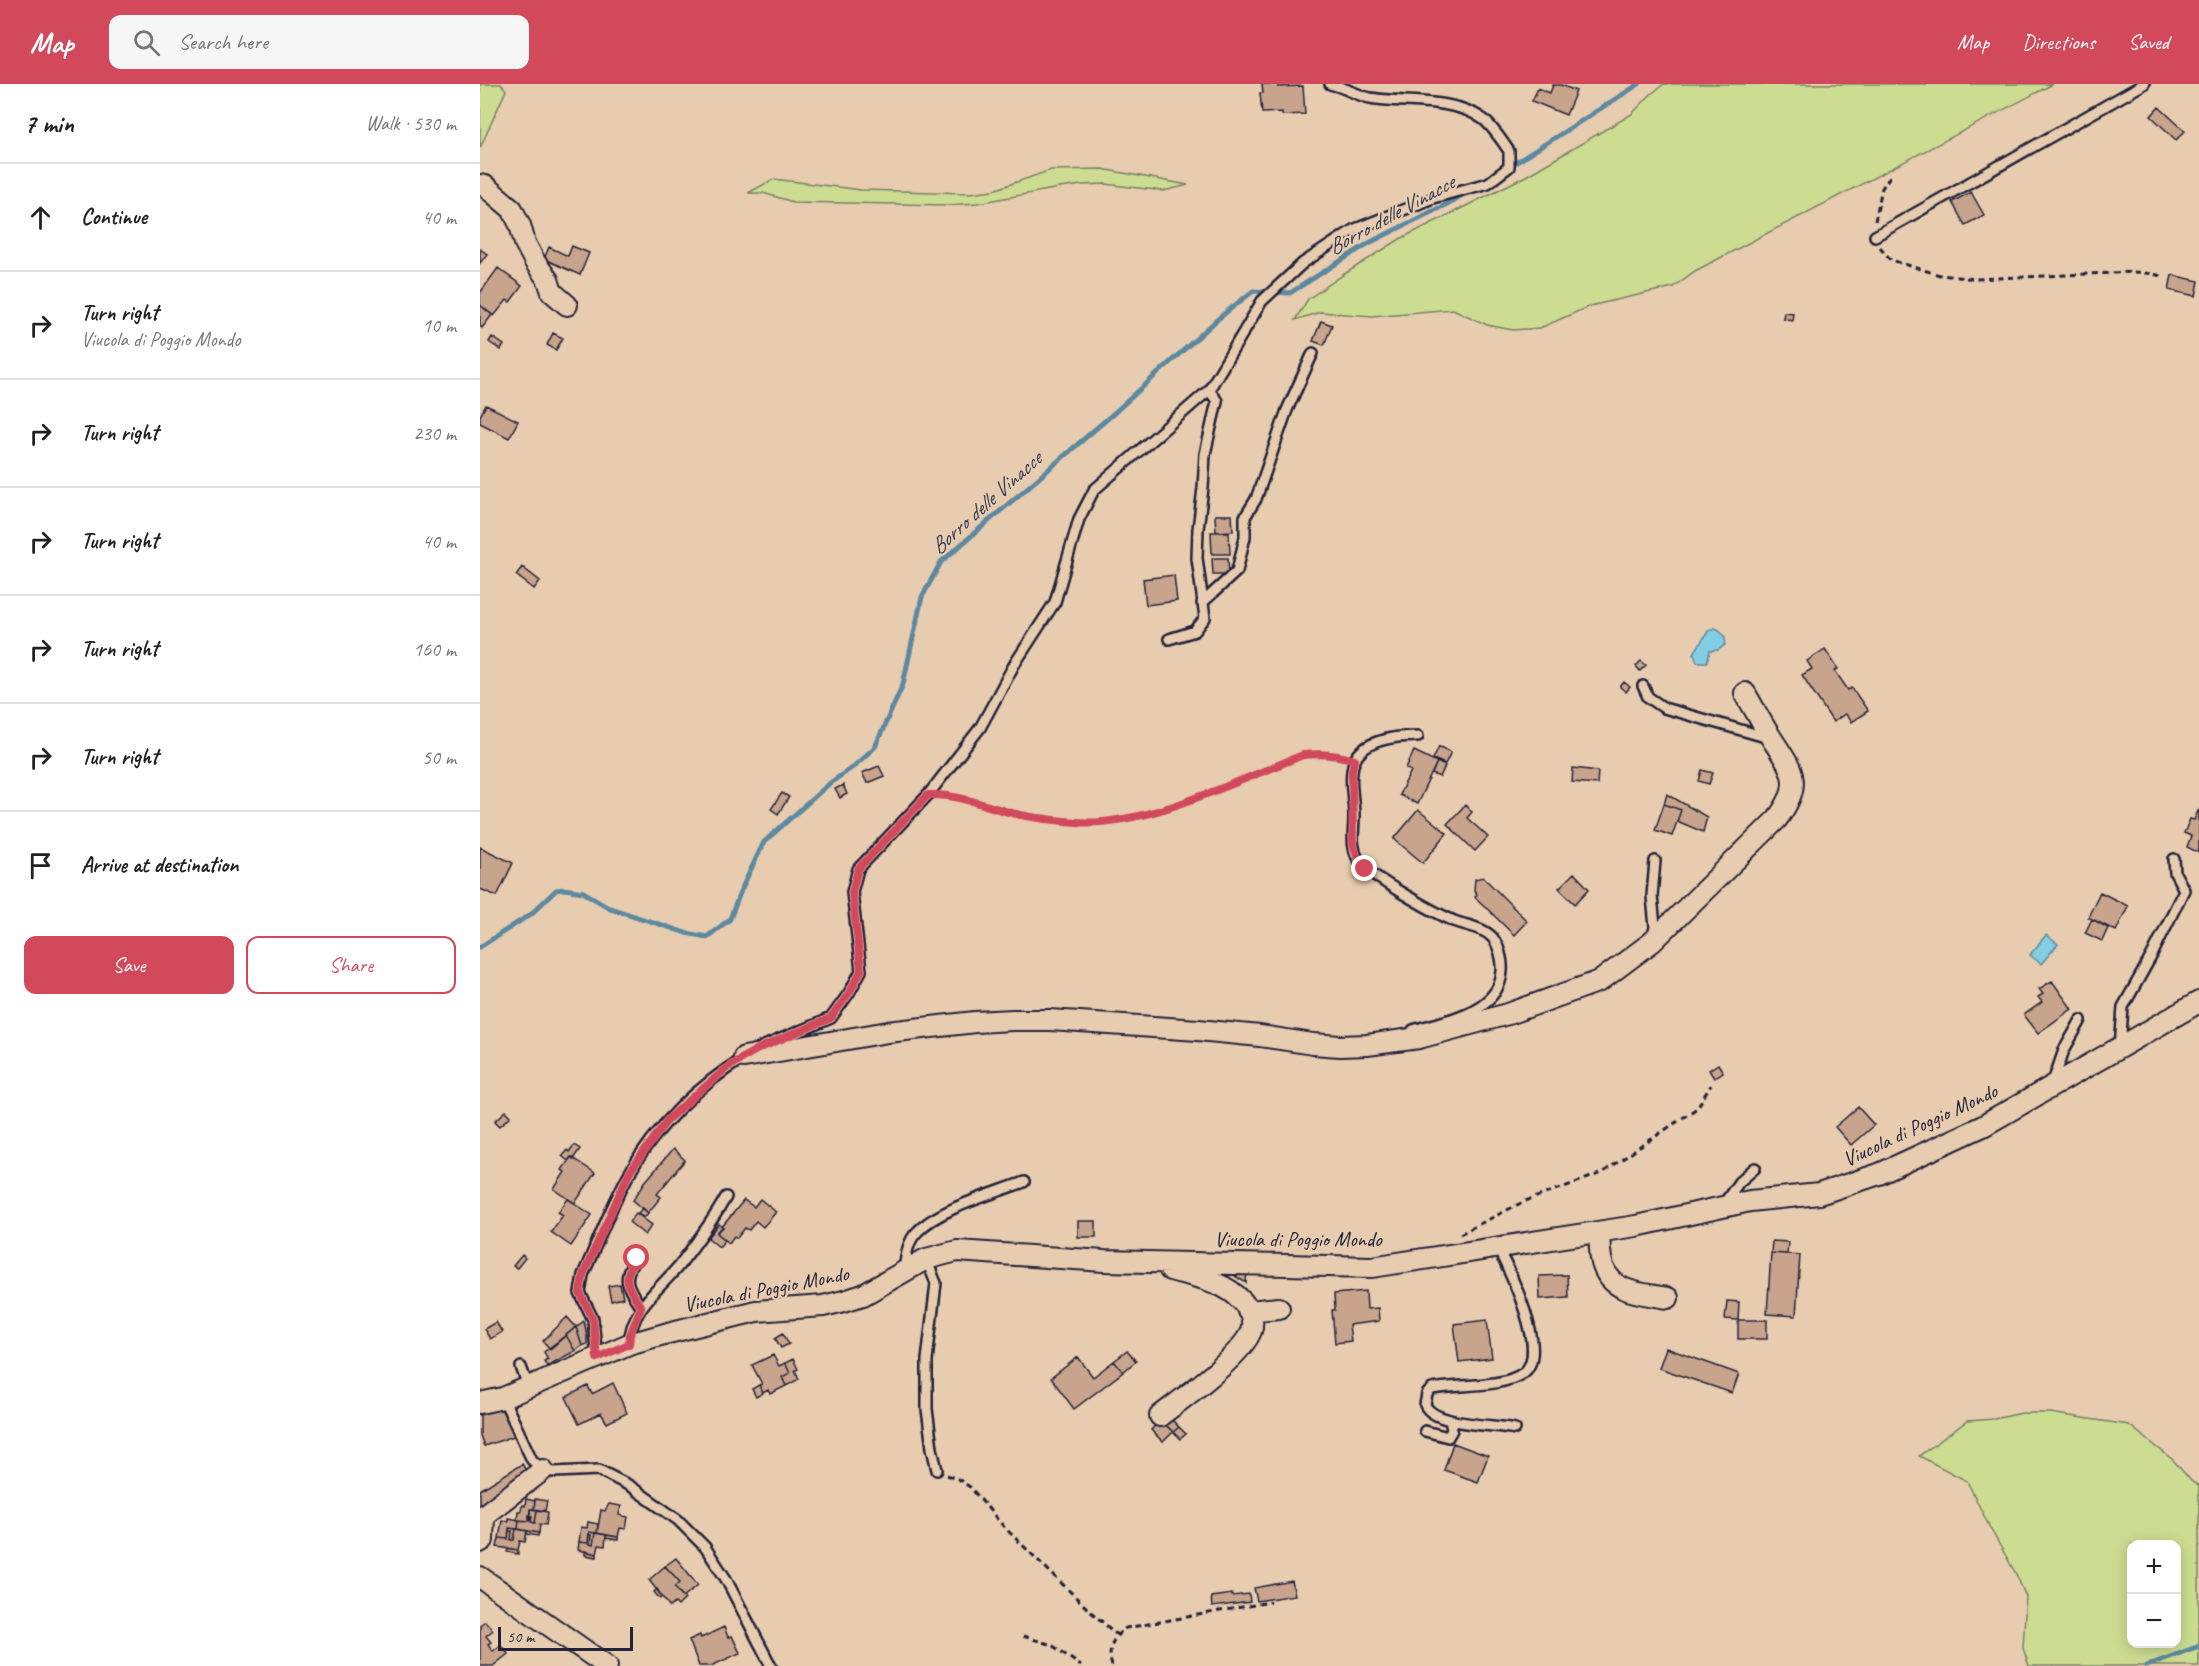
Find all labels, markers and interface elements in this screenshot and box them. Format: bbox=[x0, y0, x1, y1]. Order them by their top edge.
search box bbox=[109, 15, 529, 69]
text: Map bbox=[30, 25, 73, 60]
icon: search bbox=[130, 26, 163, 59]
text: Search here bbox=[178, 28, 268, 56]
text: Map bbox=[1957, 29, 1989, 55]
text: Directions bbox=[2022, 29, 2095, 55]
text: Saved bbox=[2128, 29, 2169, 55]
text: 7 min bbox=[24, 107, 74, 140]
text: Walk · 530 m bbox=[366, 111, 456, 136]
water label: Borro delle Vinacce bbox=[1323, 167, 1463, 261]
icon: ahead bbox=[24, 201, 57, 234]
text: Continue bbox=[81, 203, 147, 231]
text: 40 m bbox=[422, 205, 456, 230]
text: Turn right bbox=[81, 299, 158, 327]
icon: right bbox=[24, 309, 57, 342]
text: 10 m bbox=[422, 313, 456, 338]
text: Viucola di Poggio Mondo bbox=[81, 327, 240, 352]
icon: right bbox=[24, 417, 57, 450]
text: Turn right bbox=[81, 419, 158, 447]
text: 230 m bbox=[413, 421, 456, 446]
water label: Borro delle Vinacce bbox=[924, 443, 1050, 560]
icon: right bbox=[24, 525, 57, 558]
text: Turn right bbox=[81, 527, 158, 555]
text: 40 m bbox=[422, 529, 456, 554]
icon: right bbox=[24, 633, 57, 666]
text: Turn right bbox=[81, 635, 158, 663]
text: 160 m bbox=[413, 637, 456, 662]
icon: right bbox=[24, 741, 57, 774]
text: Turn right bbox=[81, 743, 158, 771]
text: 50 m bbox=[422, 745, 456, 770]
icon: arrive bbox=[24, 849, 57, 882]
text: Arrive at destination bbox=[81, 851, 238, 879]
route end bbox=[1351, 855, 1377, 881]
button: Save bbox=[24, 936, 234, 994]
button: Share bbox=[246, 936, 456, 994]
street label: Viucola di Poggio Mondo bbox=[1839, 1077, 2003, 1172]
street label: Viucola di Poggio Mondo bbox=[1214, 1226, 1383, 1252]
route start bbox=[623, 1244, 649, 1270]
street label: Viucola di Poggio Mondo bbox=[681, 1260, 852, 1318]
map controls bbox=[2127, 1540, 2181, 1648]
button: + bbox=[2127, 1540, 2181, 1594]
button: − bbox=[2127, 1594, 2181, 1648]
scale bar bbox=[498, 1624, 633, 1652]
text: 50 m bbox=[507, 1627, 534, 1647]

